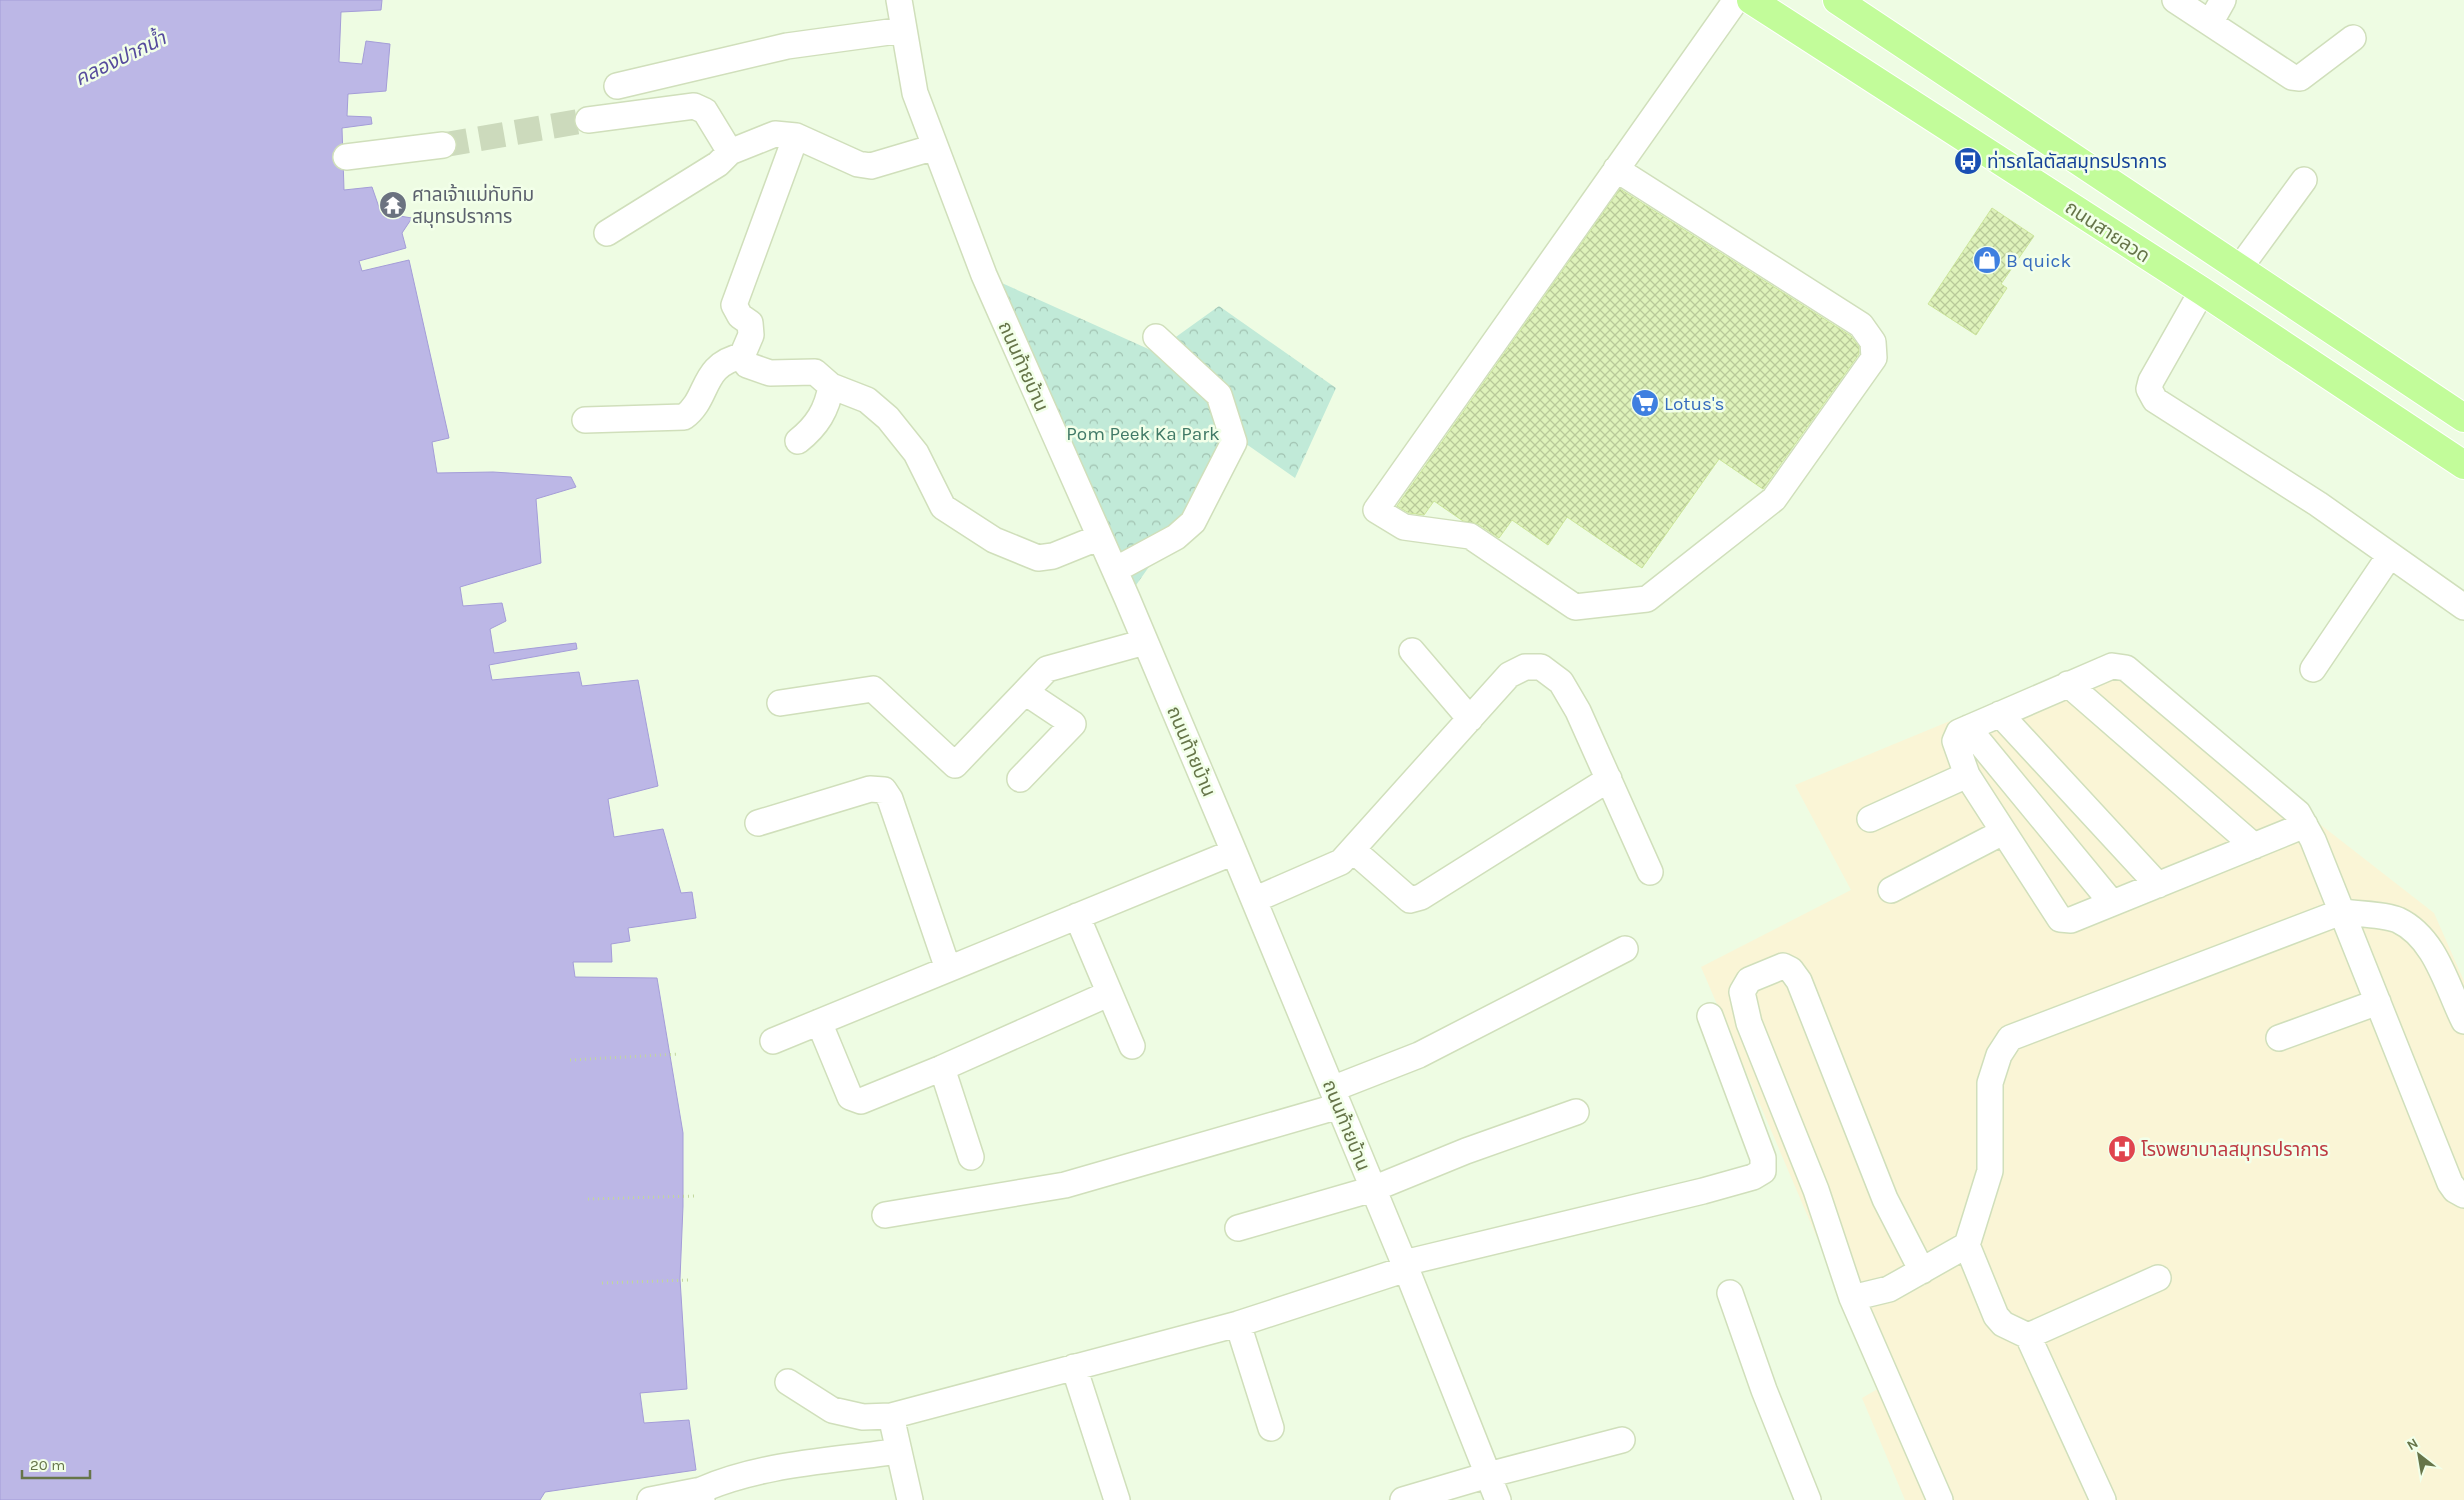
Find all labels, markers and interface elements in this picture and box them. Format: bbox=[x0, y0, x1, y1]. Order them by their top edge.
water label: คลองปากน้ำ bbox=[70, 23, 170, 90]
bus stop icon: ท่ารถโลตัสสมุทรปราการ bbox=[1953, 146, 1983, 176]
place label: ท่ารถโลตัสสมุทรปราการ bbox=[1987, 150, 2167, 173]
place label: ศาลเจ้าแม่ทับทิม สมุทรปราการ bbox=[412, 183, 534, 228]
temple icon: ศาลเจ้าแม่ทับทิม สมุทรปราการ bbox=[378, 190, 408, 220]
street label: ถนนสายลวด bbox=[2061, 196, 2154, 267]
shop icon: B quick bbox=[1972, 245, 2002, 275]
place label: B quick bbox=[2006, 250, 2071, 272]
street label: ถนนท้ายบ้าน bbox=[993, 318, 1054, 415]
supermarket icon: Lotus's bbox=[1630, 388, 1660, 418]
place label: Lotus's bbox=[1664, 393, 1724, 415]
park label: Pom Peek Ka Park bbox=[1066, 423, 1220, 445]
street label: ถนนท้ายบ้าน bbox=[1162, 702, 1221, 800]
street label: ถนนท้ายบ้าน bbox=[1318, 1076, 1375, 1174]
hospital icon: โรงพยาบาลสมุทรปราการ bbox=[2107, 1134, 2137, 1164]
place label: โรงพยาบาลสมุทรปราการ bbox=[2141, 1139, 2329, 1161]
north arrow bbox=[2394, 1430, 2444, 1480]
text: N bbox=[2404, 1434, 2421, 1454]
scale bar bbox=[22, 1448, 90, 1480]
text: 20 m bbox=[30, 1456, 65, 1474]

